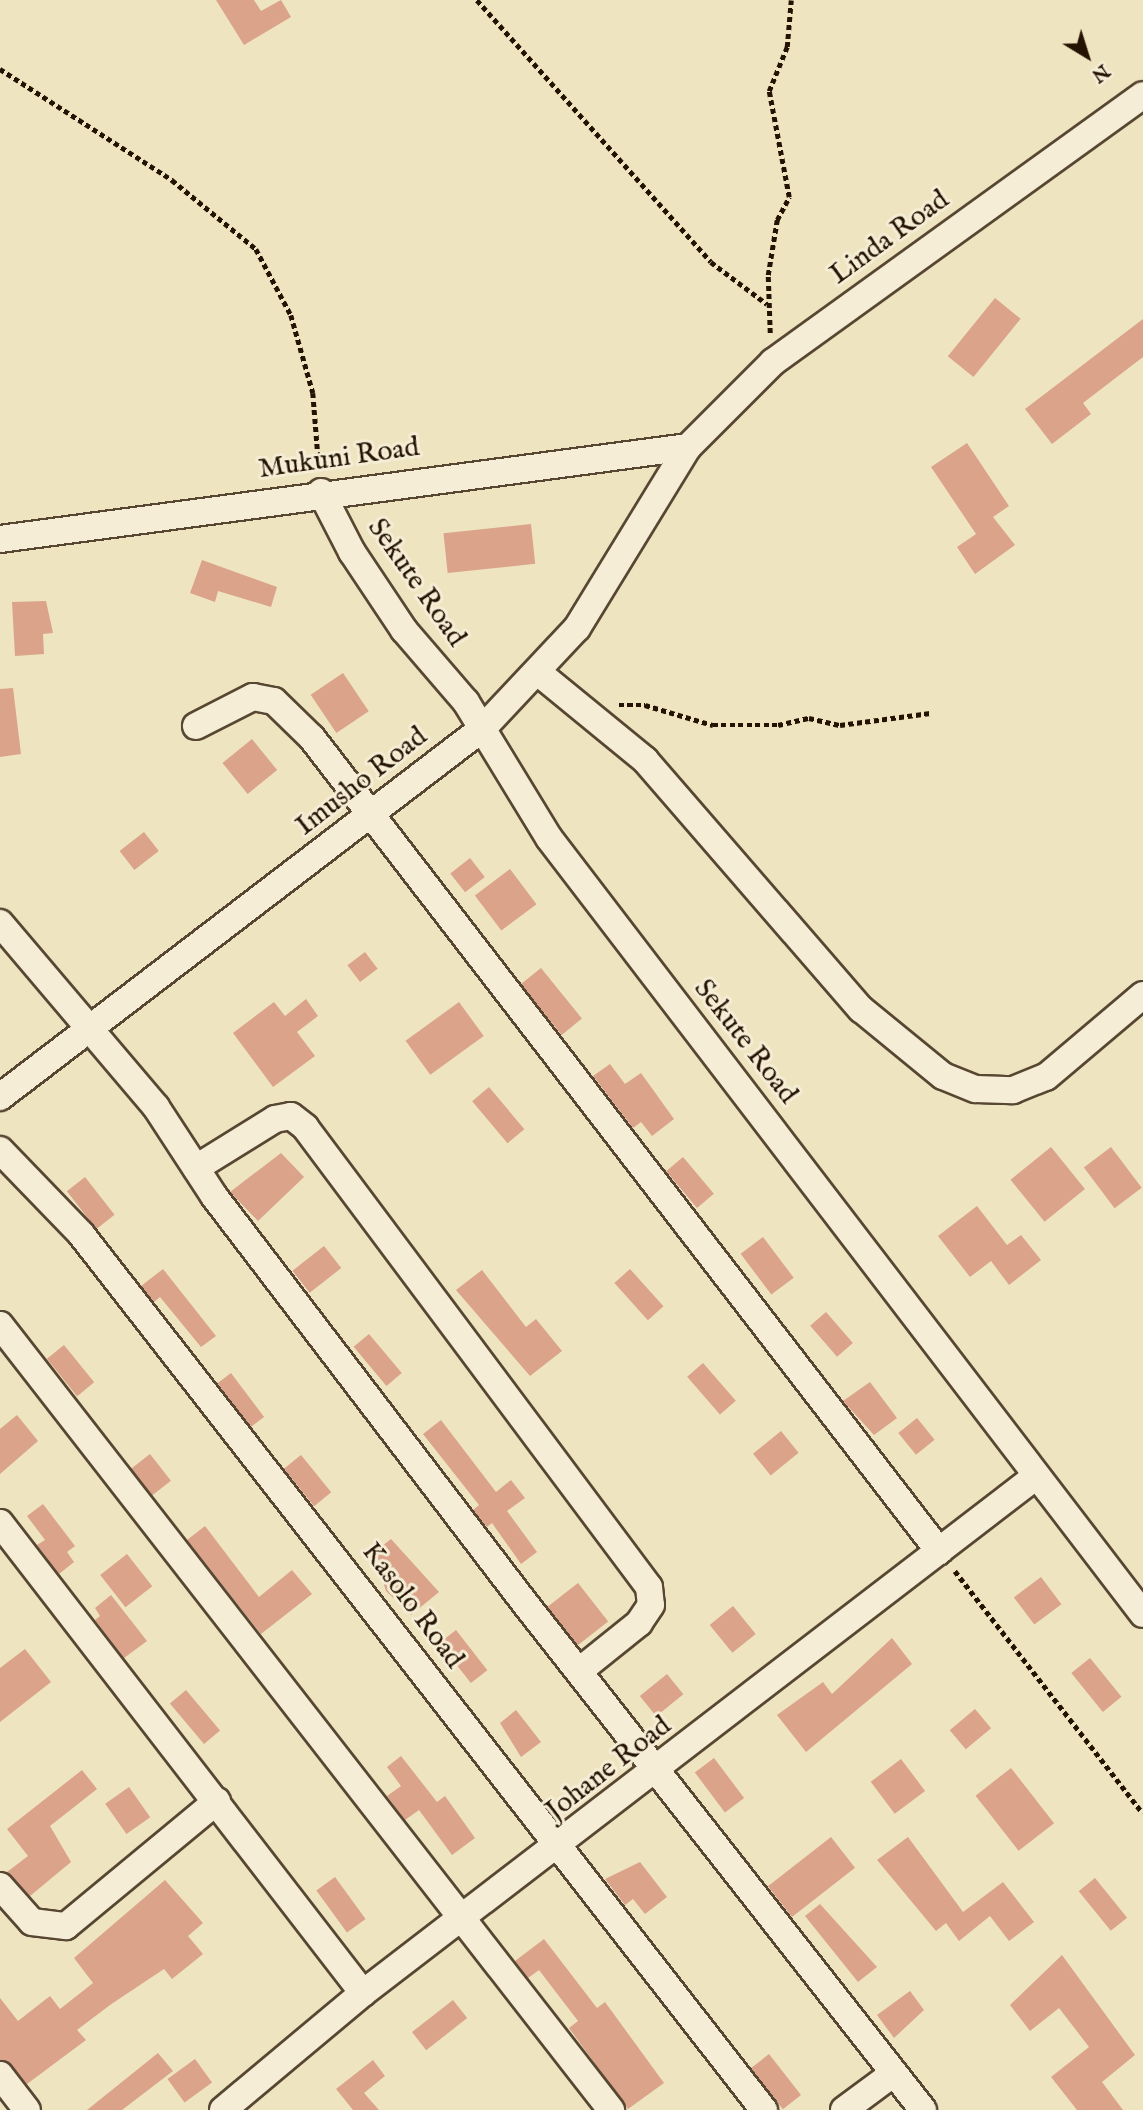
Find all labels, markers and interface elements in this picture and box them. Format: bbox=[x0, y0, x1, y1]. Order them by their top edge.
north arrow bbox=[1052, 21, 1122, 91]
text: N bbox=[1086, 58, 1114, 87]
street label: Linda Road bbox=[824, 184, 956, 292]
street label: Mukuni Road bbox=[257, 431, 421, 487]
street label: Sekute Road bbox=[360, 513, 472, 653]
street label: Imusho Road bbox=[290, 720, 434, 844]
street label: Sekute Road bbox=[686, 973, 804, 1111]
street label: Kasolo Road bbox=[354, 1536, 470, 1676]
street label: Johane Road bbox=[540, 1710, 678, 1828]

